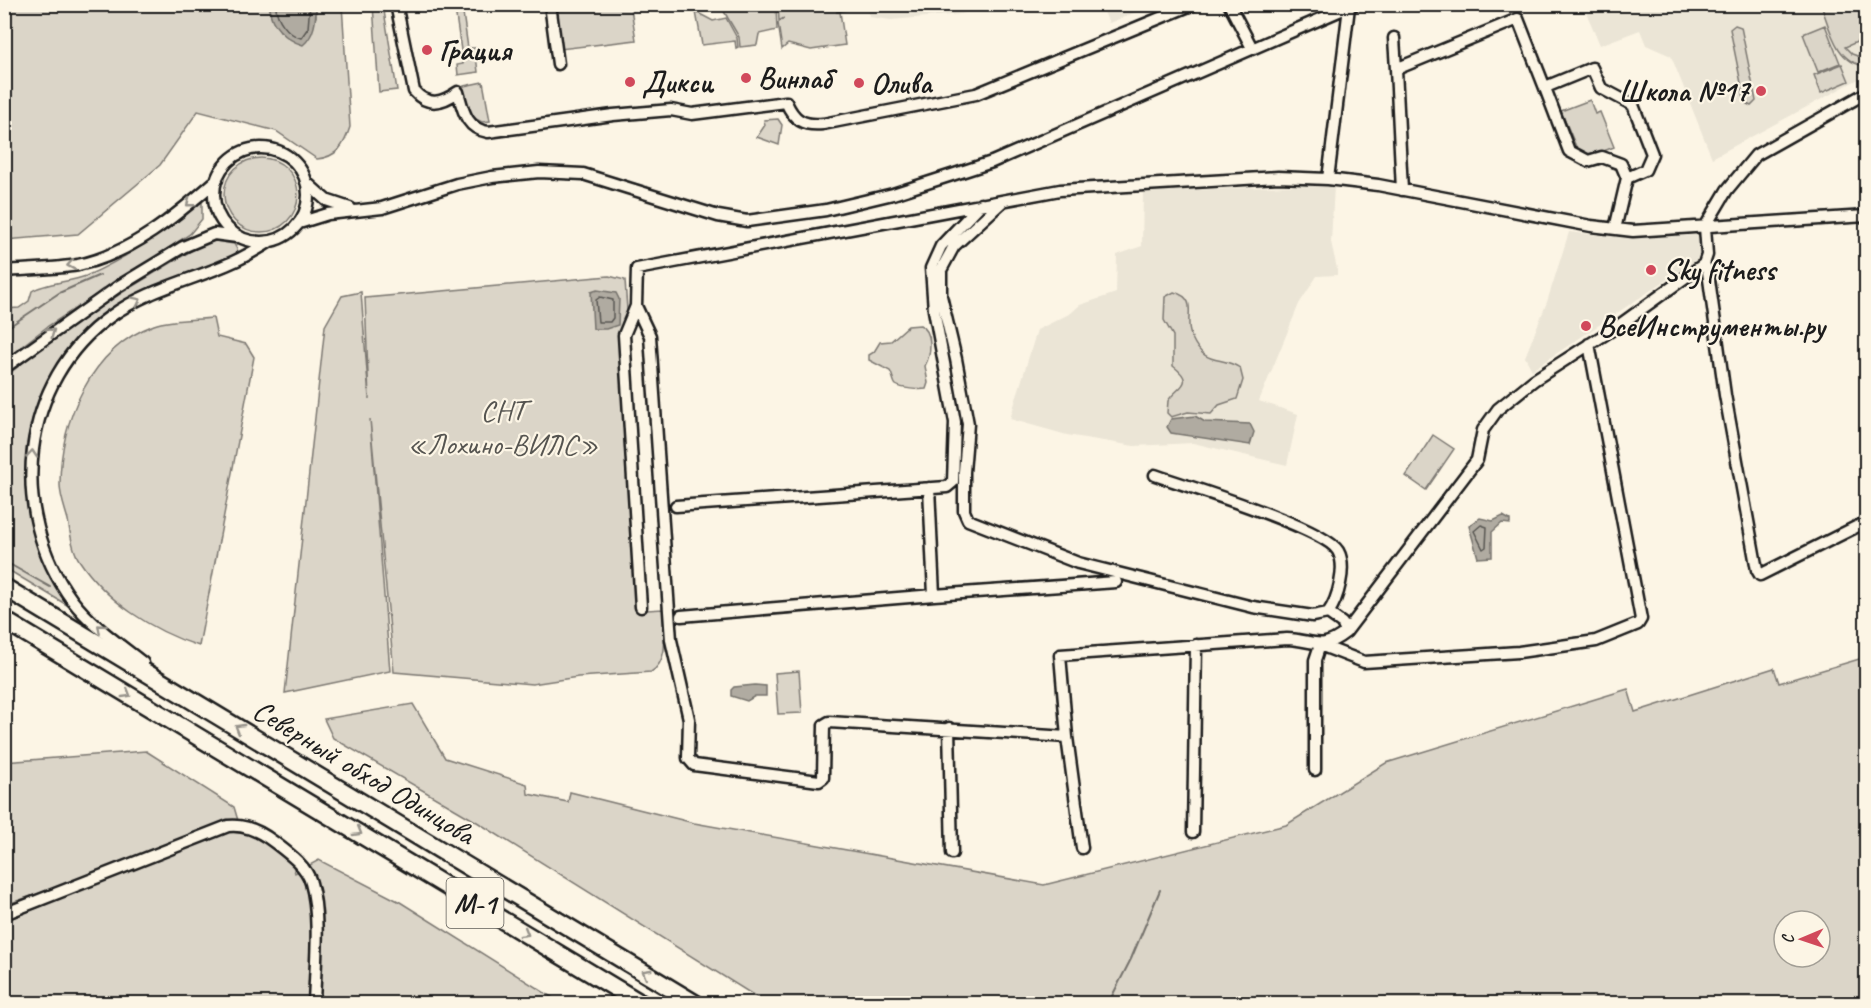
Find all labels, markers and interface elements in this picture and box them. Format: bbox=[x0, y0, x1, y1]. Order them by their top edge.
place label: Грация bbox=[439, 31, 514, 69]
marker: Грация bbox=[420, 43, 434, 57]
place label: Винлаб bbox=[758, 59, 838, 97]
place label: Дикси bbox=[642, 63, 715, 101]
place label: Олива bbox=[871, 64, 934, 102]
marker: Винлаб bbox=[739, 71, 753, 85]
place label: Школа №17 bbox=[1619, 72, 1753, 110]
marker: Дикси bbox=[623, 75, 637, 89]
marker: Олива bbox=[852, 76, 866, 90]
marker: Школа №17 bbox=[1754, 84, 1768, 98]
one-way arrow bbox=[186, 195, 197, 206]
place label: Sky fitness bbox=[1663, 251, 1779, 290]
one-way arrow bbox=[67, 259, 76, 271]
marker: Sky fitness bbox=[1644, 263, 1658, 277]
one-way arrow bbox=[131, 296, 142, 308]
place label: ВсеИнструменты.ру bbox=[1598, 307, 1827, 346]
marker: ВсеИнструменты.ру bbox=[1579, 319, 1593, 333]
one-way arrow bbox=[45, 329, 56, 340]
park label: СНТ «Лохино-ВИЛС» bbox=[408, 391, 598, 463]
one-way arrow bbox=[25, 450, 38, 459]
one-way arrow bbox=[97, 624, 108, 635]
one-way arrow bbox=[121, 686, 131, 698]
street label: Северный обход Одинцова bbox=[246, 691, 483, 854]
one-way arrow bbox=[235, 724, 245, 735]
one-way arrow bbox=[352, 825, 362, 837]
road number: М-1 bbox=[446, 878, 504, 928]
north arrow bbox=[1772, 909, 1832, 969]
one-way arrow bbox=[519, 926, 529, 937]
text: С bbox=[1778, 933, 1798, 944]
one-way arrow bbox=[642, 969, 652, 981]

